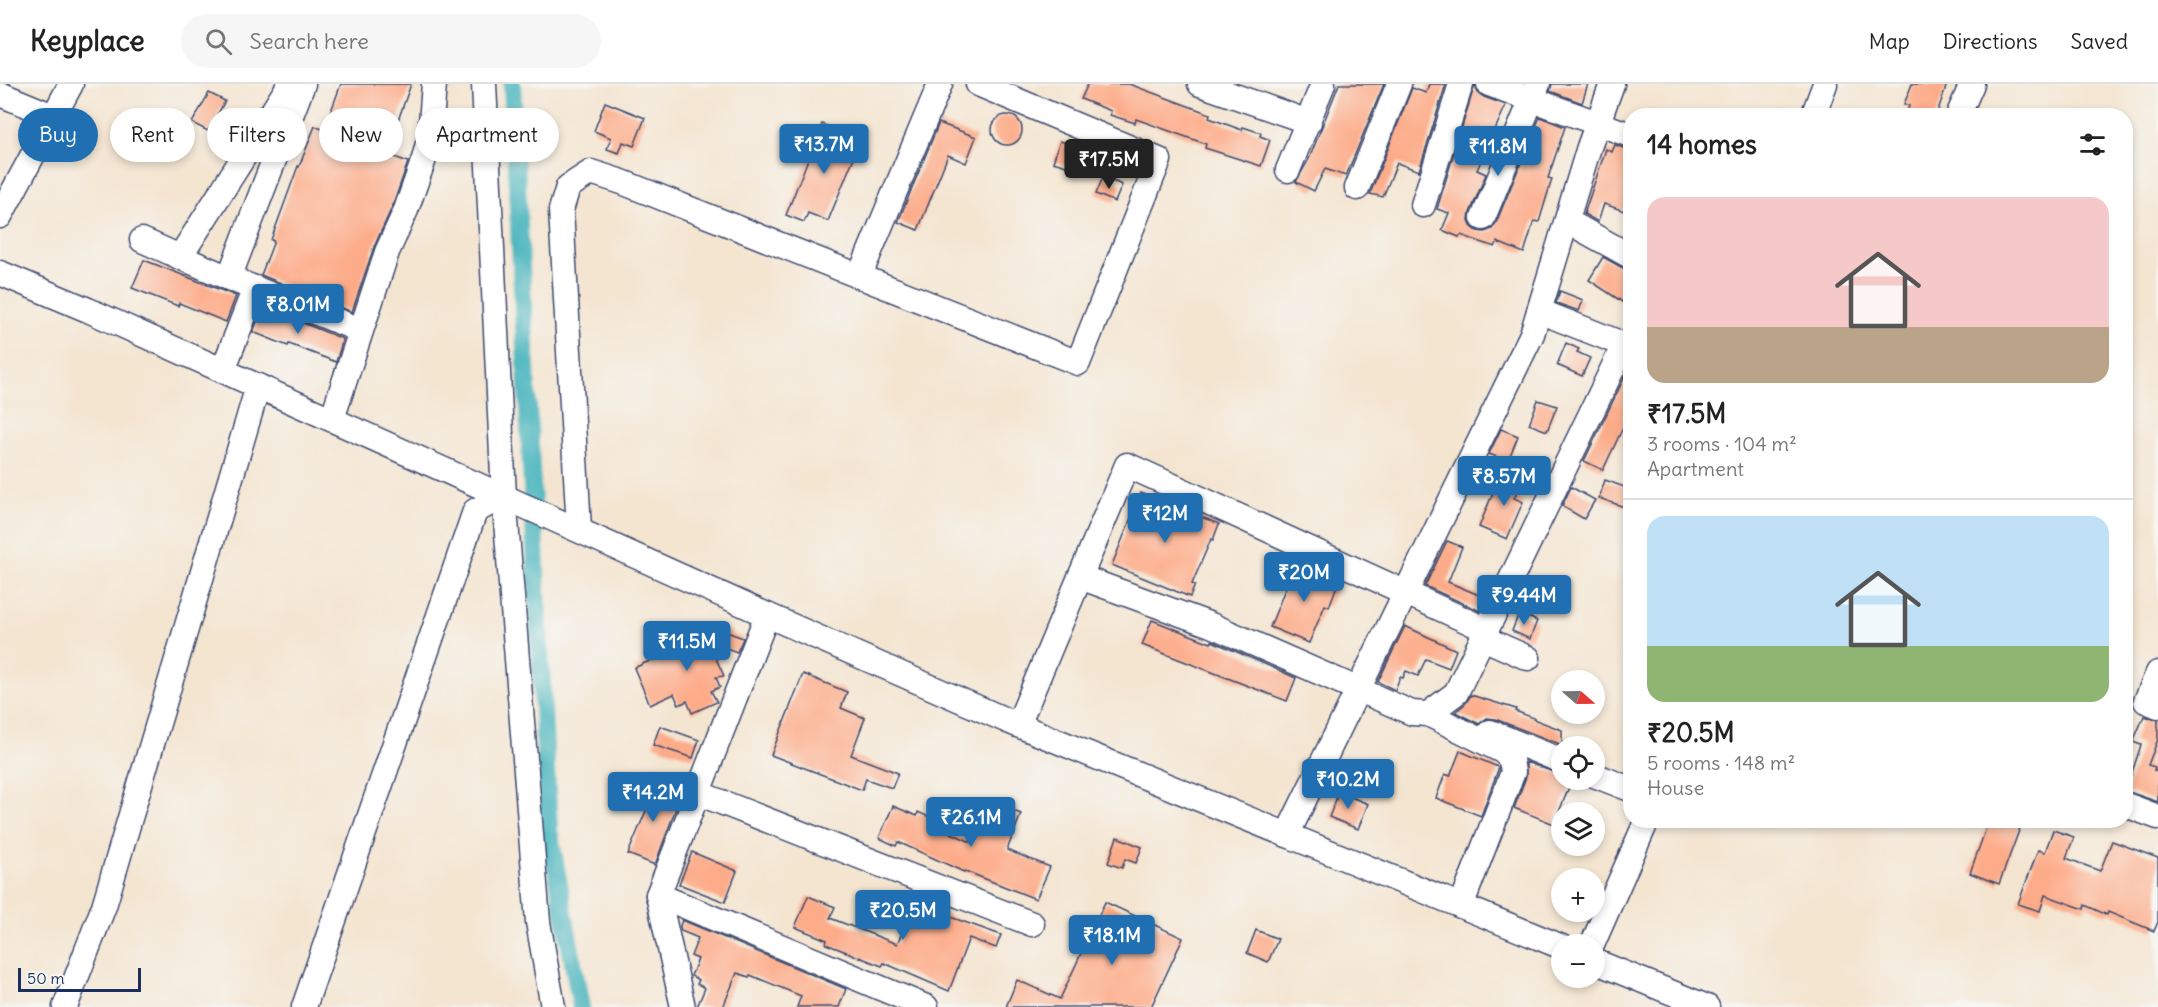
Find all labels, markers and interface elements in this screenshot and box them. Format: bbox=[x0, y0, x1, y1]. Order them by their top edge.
search box bbox=[181, 14, 601, 68]
text: Keyplace bbox=[30, 23, 145, 59]
icon: search bbox=[202, 25, 235, 58]
text: Search here bbox=[250, 27, 369, 55]
text: Map bbox=[1869, 28, 1910, 55]
text: Directions bbox=[1943, 28, 2037, 55]
text: Saved bbox=[2070, 28, 2128, 55]
chip: Buy bbox=[18, 108, 98, 162]
chip: Rent bbox=[110, 108, 195, 162]
chip: Filters bbox=[207, 108, 307, 162]
chip: New bbox=[319, 108, 403, 162]
chip: Apartment bbox=[415, 108, 559, 162]
pin: ₹13.7M bbox=[775, 124, 873, 175]
pin: ₹11.8M bbox=[1449, 126, 1547, 177]
text: 14 homes bbox=[1647, 128, 1757, 161]
icon: filters bbox=[2076, 128, 2109, 161]
text: ₹13.7M bbox=[794, 131, 854, 156]
text: ₹11.8M bbox=[1468, 133, 1528, 158]
pin: ₹17.5M bbox=[1060, 139, 1158, 190]
text: ₹17.5M bbox=[1078, 146, 1140, 171]
icon: home bbox=[1824, 236, 1932, 344]
pin: ₹8.01M bbox=[249, 284, 347, 335]
text: ₹8.01M bbox=[266, 291, 330, 316]
text: ₹17.5M bbox=[1647, 397, 1726, 430]
text: 3 rooms · 104 m² bbox=[1647, 431, 1797, 456]
pin: ₹8.57M bbox=[1455, 456, 1553, 507]
text: Apartment bbox=[1647, 456, 1744, 481]
text: ₹8.57M bbox=[1472, 463, 1536, 488]
pin: ₹12M bbox=[1129, 493, 1201, 544]
text: ₹12M bbox=[1142, 500, 1188, 525]
pin: ₹20M bbox=[1268, 552, 1340, 603]
icon: home bbox=[1824, 555, 1932, 663]
text: ₹20M bbox=[1278, 559, 1330, 584]
pin: ₹9.44M bbox=[1475, 575, 1573, 626]
text: ₹9.44M bbox=[1491, 582, 1557, 607]
pin: ₹11.5M bbox=[638, 621, 736, 672]
text: ₹11.5M bbox=[657, 628, 717, 653]
north arrow bbox=[1551, 670, 1605, 724]
map controls bbox=[1551, 670, 1605, 988]
text: ₹20.5M bbox=[1647, 716, 1735, 749]
button: locate bbox=[1551, 736, 1605, 790]
text: 5 rooms · 148 m² bbox=[1647, 750, 1795, 775]
pin: ₹10.2M bbox=[1299, 759, 1397, 810]
text: ₹10.2M bbox=[1316, 766, 1380, 791]
pin: ₹14.2M bbox=[604, 772, 702, 823]
text: House bbox=[1647, 775, 1704, 800]
text: ₹14.2M bbox=[622, 779, 684, 804]
pin: ₹26.1M bbox=[922, 797, 1020, 848]
button: layers bbox=[1551, 802, 1605, 856]
text: ₹26.1M bbox=[940, 804, 1002, 829]
button: + bbox=[1551, 868, 1605, 922]
pin: ₹20.5M bbox=[854, 890, 952, 941]
text: ₹20.5M bbox=[869, 897, 937, 922]
pin: ₹18.1M bbox=[1063, 915, 1161, 966]
text: ₹18.1M bbox=[1083, 922, 1141, 947]
button: − bbox=[1551, 934, 1605, 988]
scale bar bbox=[18, 965, 141, 992]
text: 50 m bbox=[27, 968, 65, 988]

